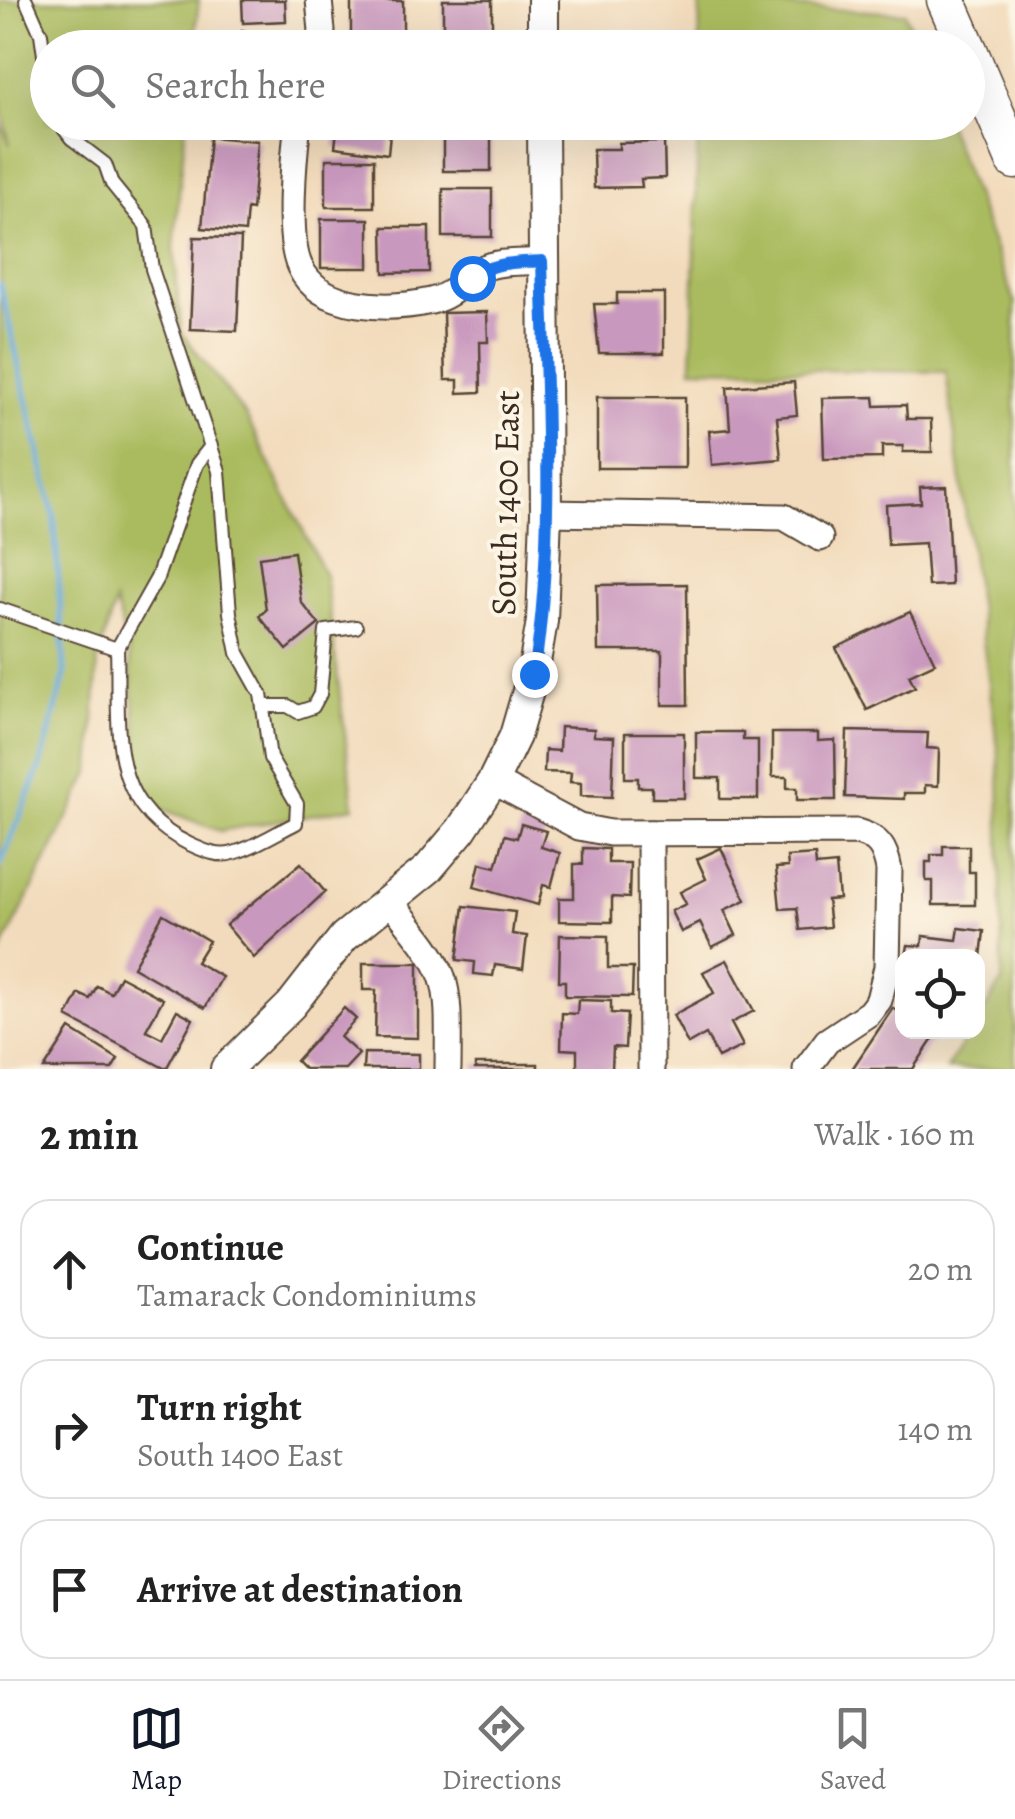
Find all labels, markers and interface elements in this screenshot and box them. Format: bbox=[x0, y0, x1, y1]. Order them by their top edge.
search box bbox=[30, 30, 985, 140]
icon: search bbox=[65, 58, 120, 113]
text: Search here bbox=[145, 59, 326, 111]
route start bbox=[450, 256, 496, 302]
street label: South 1400 East bbox=[479, 390, 531, 616]
route end bbox=[512, 652, 558, 698]
map controls bbox=[895, 949, 985, 1039]
button: locate bbox=[895, 949, 985, 1039]
text: 2 min bbox=[40, 1106, 139, 1163]
text: Walk · 160 m bbox=[814, 1112, 975, 1156]
text: Continue bbox=[137, 1221, 284, 1273]
icon: ahead bbox=[42, 1242, 97, 1297]
text: 20 m bbox=[908, 1247, 973, 1291]
text: Tamarack Condominiums bbox=[137, 1273, 477, 1317]
text: Turn right bbox=[137, 1381, 302, 1433]
icon: right bbox=[42, 1402, 97, 1457]
text: 140 m bbox=[898, 1407, 973, 1451]
text: South 1400 East bbox=[137, 1433, 343, 1477]
icon: arrive bbox=[42, 1562, 97, 1617]
text: Arrive at destination bbox=[137, 1563, 463, 1615]
tab: Map bbox=[129, 1701, 184, 1799]
tab: Directions bbox=[442, 1701, 562, 1799]
tab: Saved bbox=[820, 1701, 886, 1799]

